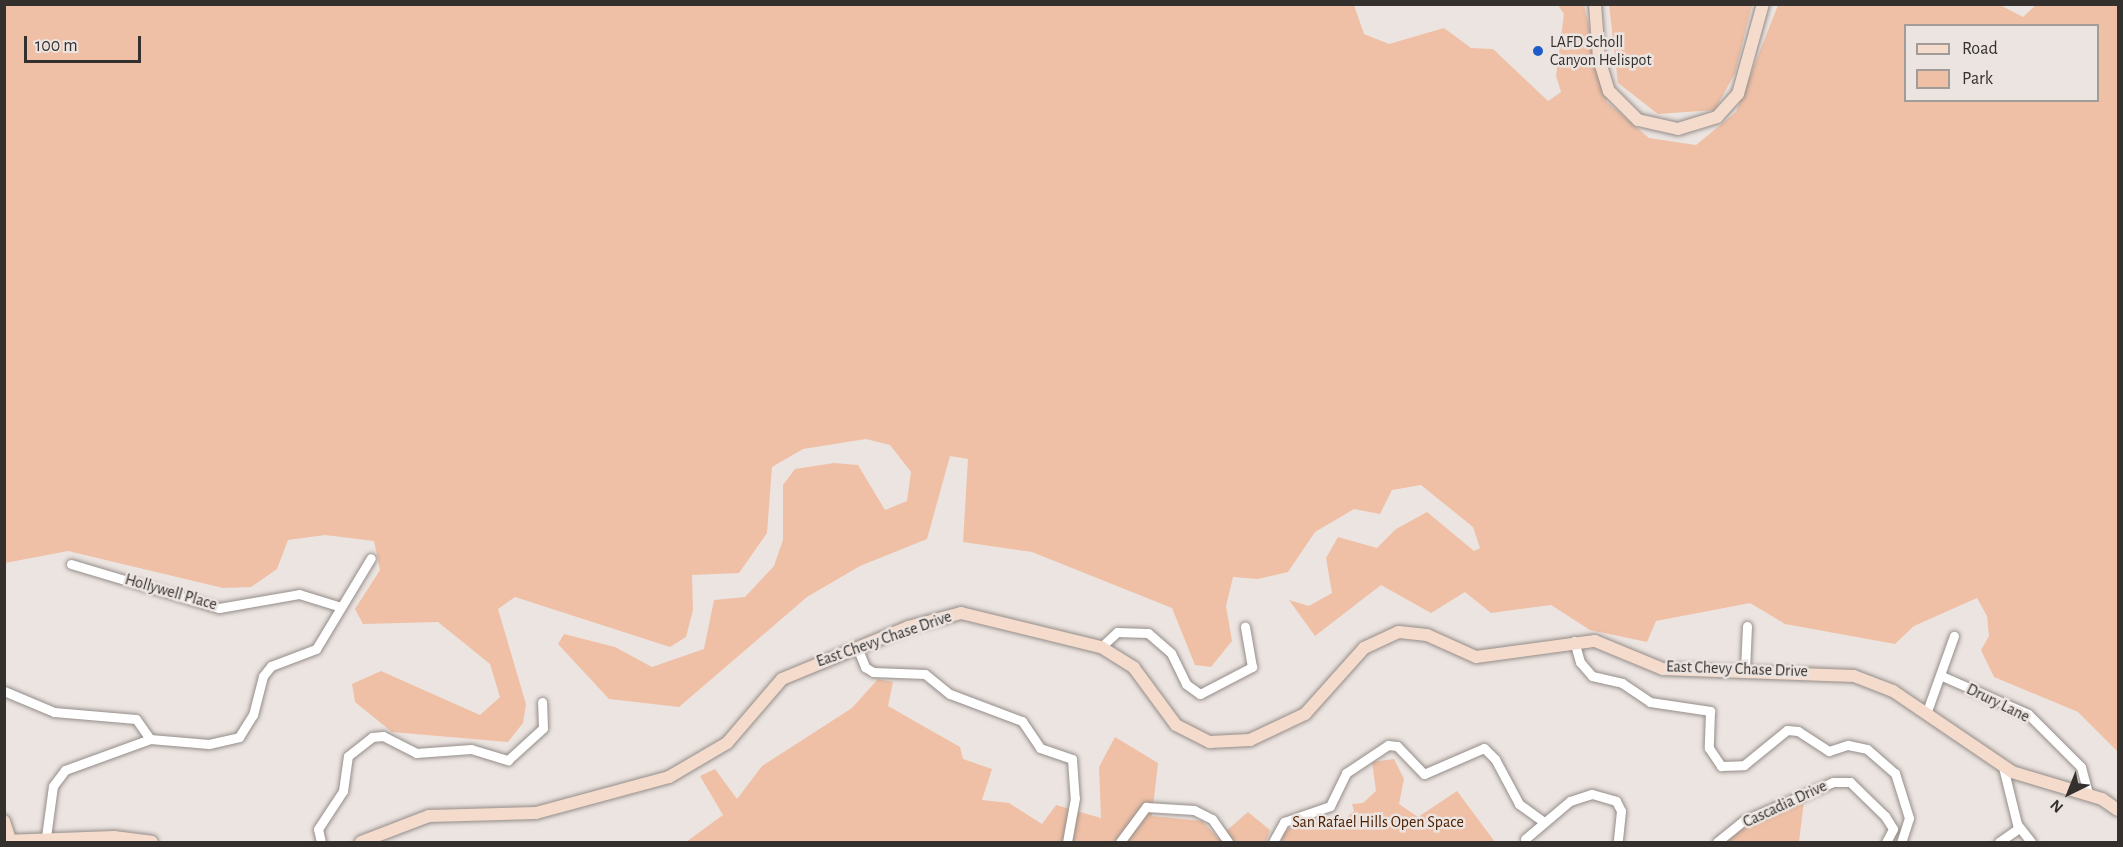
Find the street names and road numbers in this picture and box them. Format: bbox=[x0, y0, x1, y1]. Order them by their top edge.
street label: Hollywell Place bbox=[123, 570, 219, 614]
street label: East Chevy Chase Drive bbox=[814, 607, 954, 671]
street label: East Chevy Chase Drive bbox=[1666, 657, 1808, 681]
street label: Drury Lane bbox=[1963, 679, 2033, 727]
street label: Cascadia Drive bbox=[1740, 776, 1830, 832]

